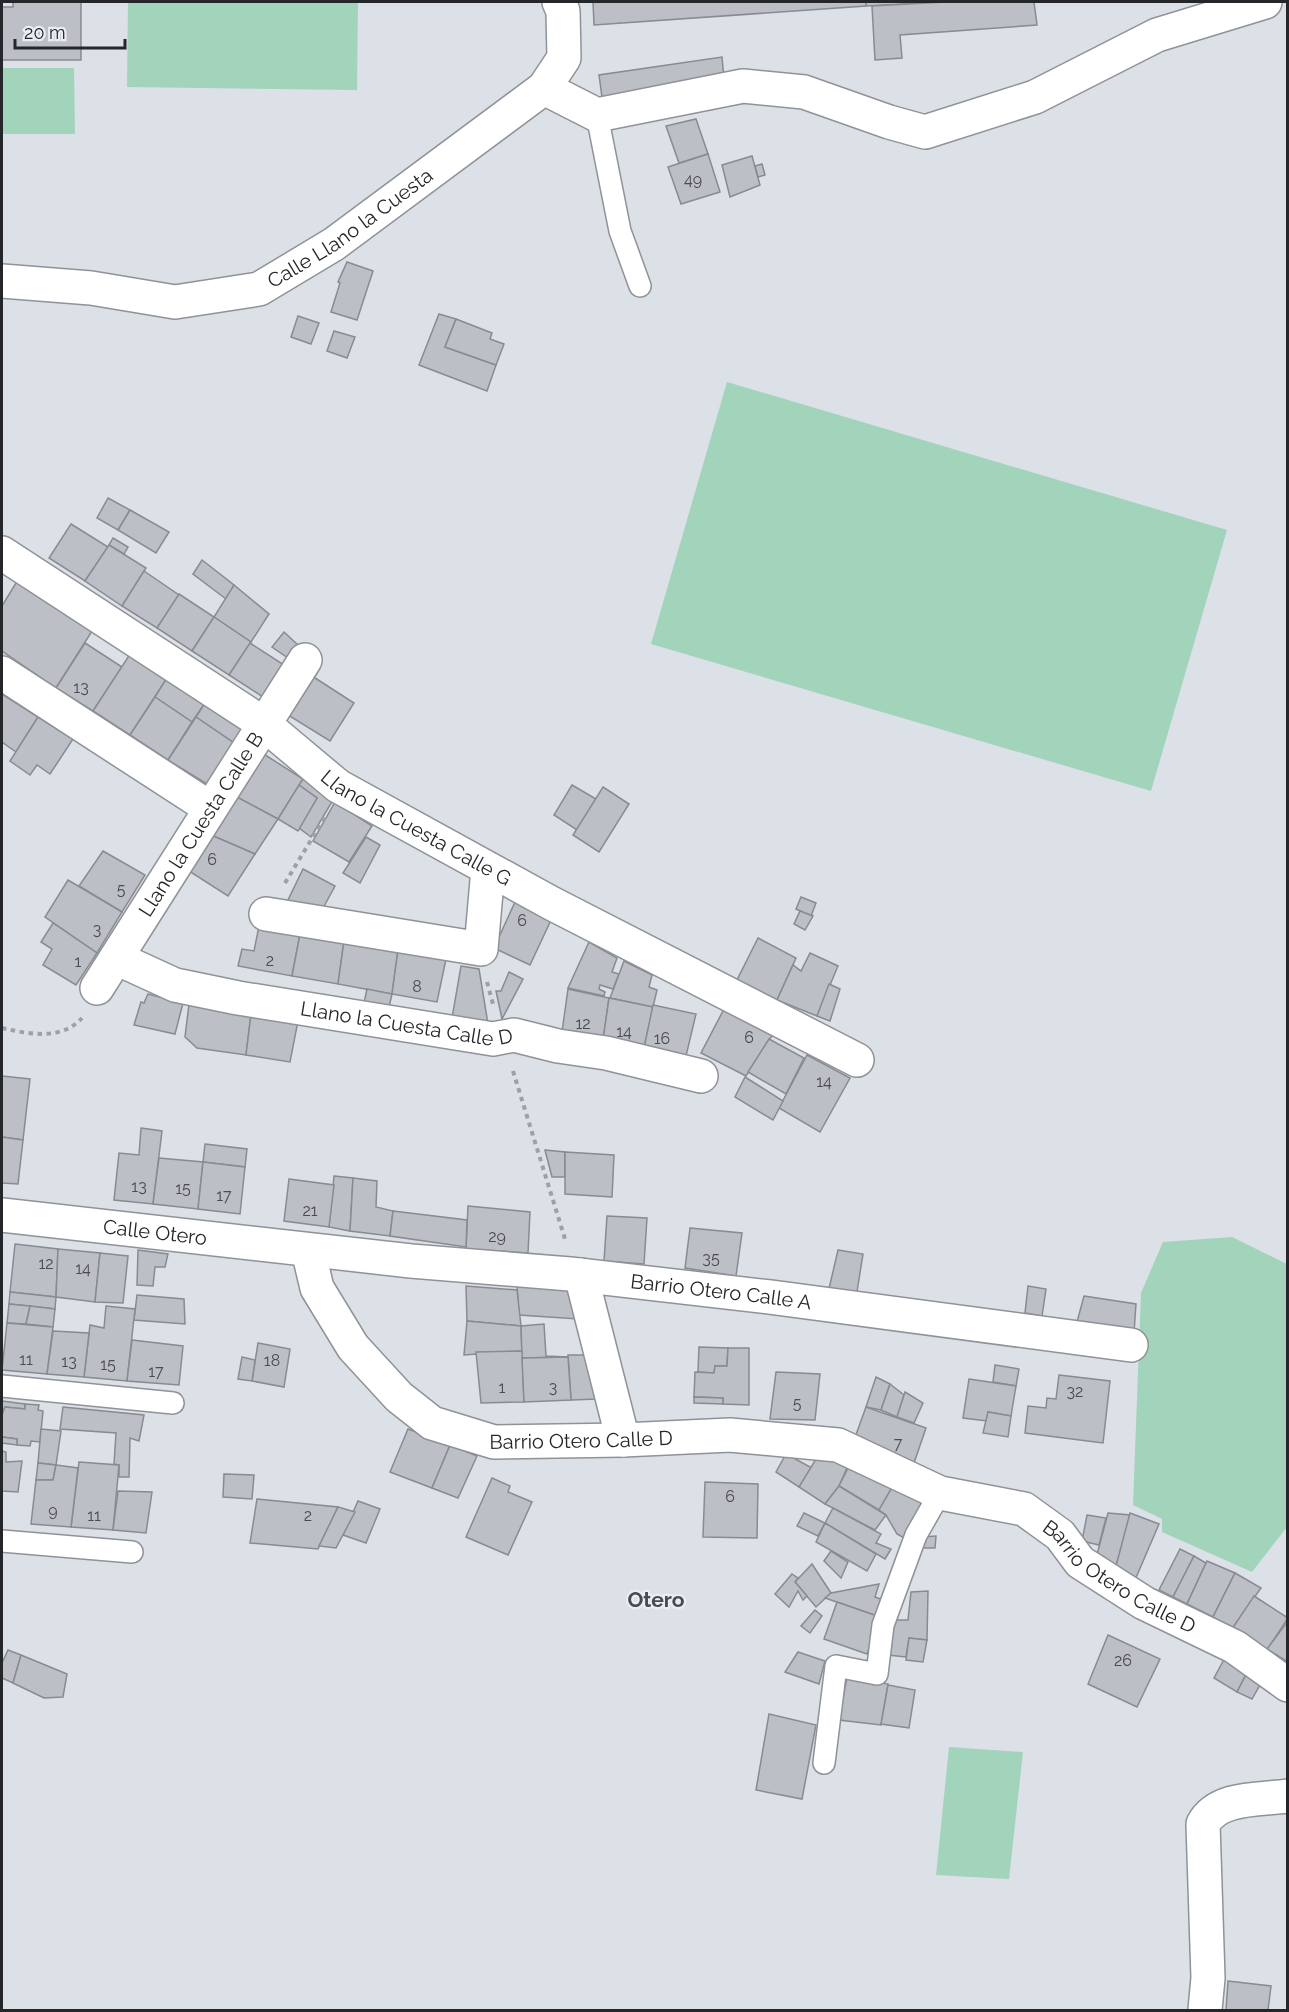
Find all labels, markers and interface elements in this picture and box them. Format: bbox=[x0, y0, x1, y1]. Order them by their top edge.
scale bar bbox=[15, 12, 124, 50]
text: 20 m bbox=[24, 22, 66, 43]
street label: Calle Llano la Cuesta bbox=[263, 163, 437, 293]
house number: 49 bbox=[684, 170, 702, 189]
house number: 13 bbox=[73, 678, 89, 697]
street label: Llano la Cuesta Calle B bbox=[134, 728, 268, 921]
street label: Llano la Cuesta Calle G bbox=[316, 765, 516, 891]
house number: 6 bbox=[207, 850, 217, 869]
house number: 5 bbox=[117, 880, 126, 899]
house number: 6 bbox=[517, 911, 527, 930]
house number: 3 bbox=[93, 920, 101, 939]
house number: 2 bbox=[266, 951, 274, 970]
house number: 1 bbox=[75, 952, 82, 971]
house number: 8 bbox=[412, 977, 422, 996]
street label: Llano la Cuesta Calle D bbox=[299, 996, 515, 1051]
house number: 12 bbox=[575, 1014, 591, 1033]
house number: 14 bbox=[616, 1022, 632, 1041]
house number: 6 bbox=[744, 1028, 754, 1047]
house number: 16 bbox=[654, 1029, 670, 1048]
house number: 14 bbox=[816, 1072, 832, 1091]
house number: 13 bbox=[131, 1177, 147, 1196]
house number: 15 bbox=[175, 1179, 191, 1198]
house number: 17 bbox=[216, 1186, 232, 1205]
house number: 21 bbox=[302, 1201, 318, 1220]
street label: Calle Otero bbox=[102, 1214, 208, 1250]
house number: 29 bbox=[488, 1227, 506, 1246]
house number: 35 bbox=[702, 1249, 720, 1268]
house number: 12 bbox=[38, 1254, 54, 1273]
house number: 14 bbox=[75, 1259, 91, 1278]
street label: Barrio Otero Calle A bbox=[629, 1269, 813, 1314]
house number: 11 bbox=[19, 1350, 33, 1369]
house number: 18 bbox=[264, 1351, 280, 1370]
house number: 13 bbox=[61, 1352, 77, 1371]
house number: 15 bbox=[100, 1355, 116, 1374]
house number: 17 bbox=[148, 1362, 164, 1381]
house number: 1 bbox=[499, 1378, 506, 1397]
house number: 3 bbox=[549, 1378, 557, 1397]
house number: 32 bbox=[1067, 1382, 1083, 1401]
house number: 5 bbox=[793, 1394, 802, 1413]
street label: Barrio Otero Calle D bbox=[489, 1426, 673, 1454]
house number: 7 bbox=[894, 1434, 903, 1453]
house number: 6 bbox=[725, 1487, 735, 1506]
house number: 9 bbox=[48, 1501, 58, 1520]
house number: 11 bbox=[87, 1506, 101, 1525]
house number: 2 bbox=[304, 1506, 312, 1525]
street label: Barrio Otero Calle D bbox=[1038, 1515, 1200, 1638]
district label: Otero bbox=[627, 1587, 685, 1612]
house number: 26 bbox=[1114, 1651, 1132, 1670]

